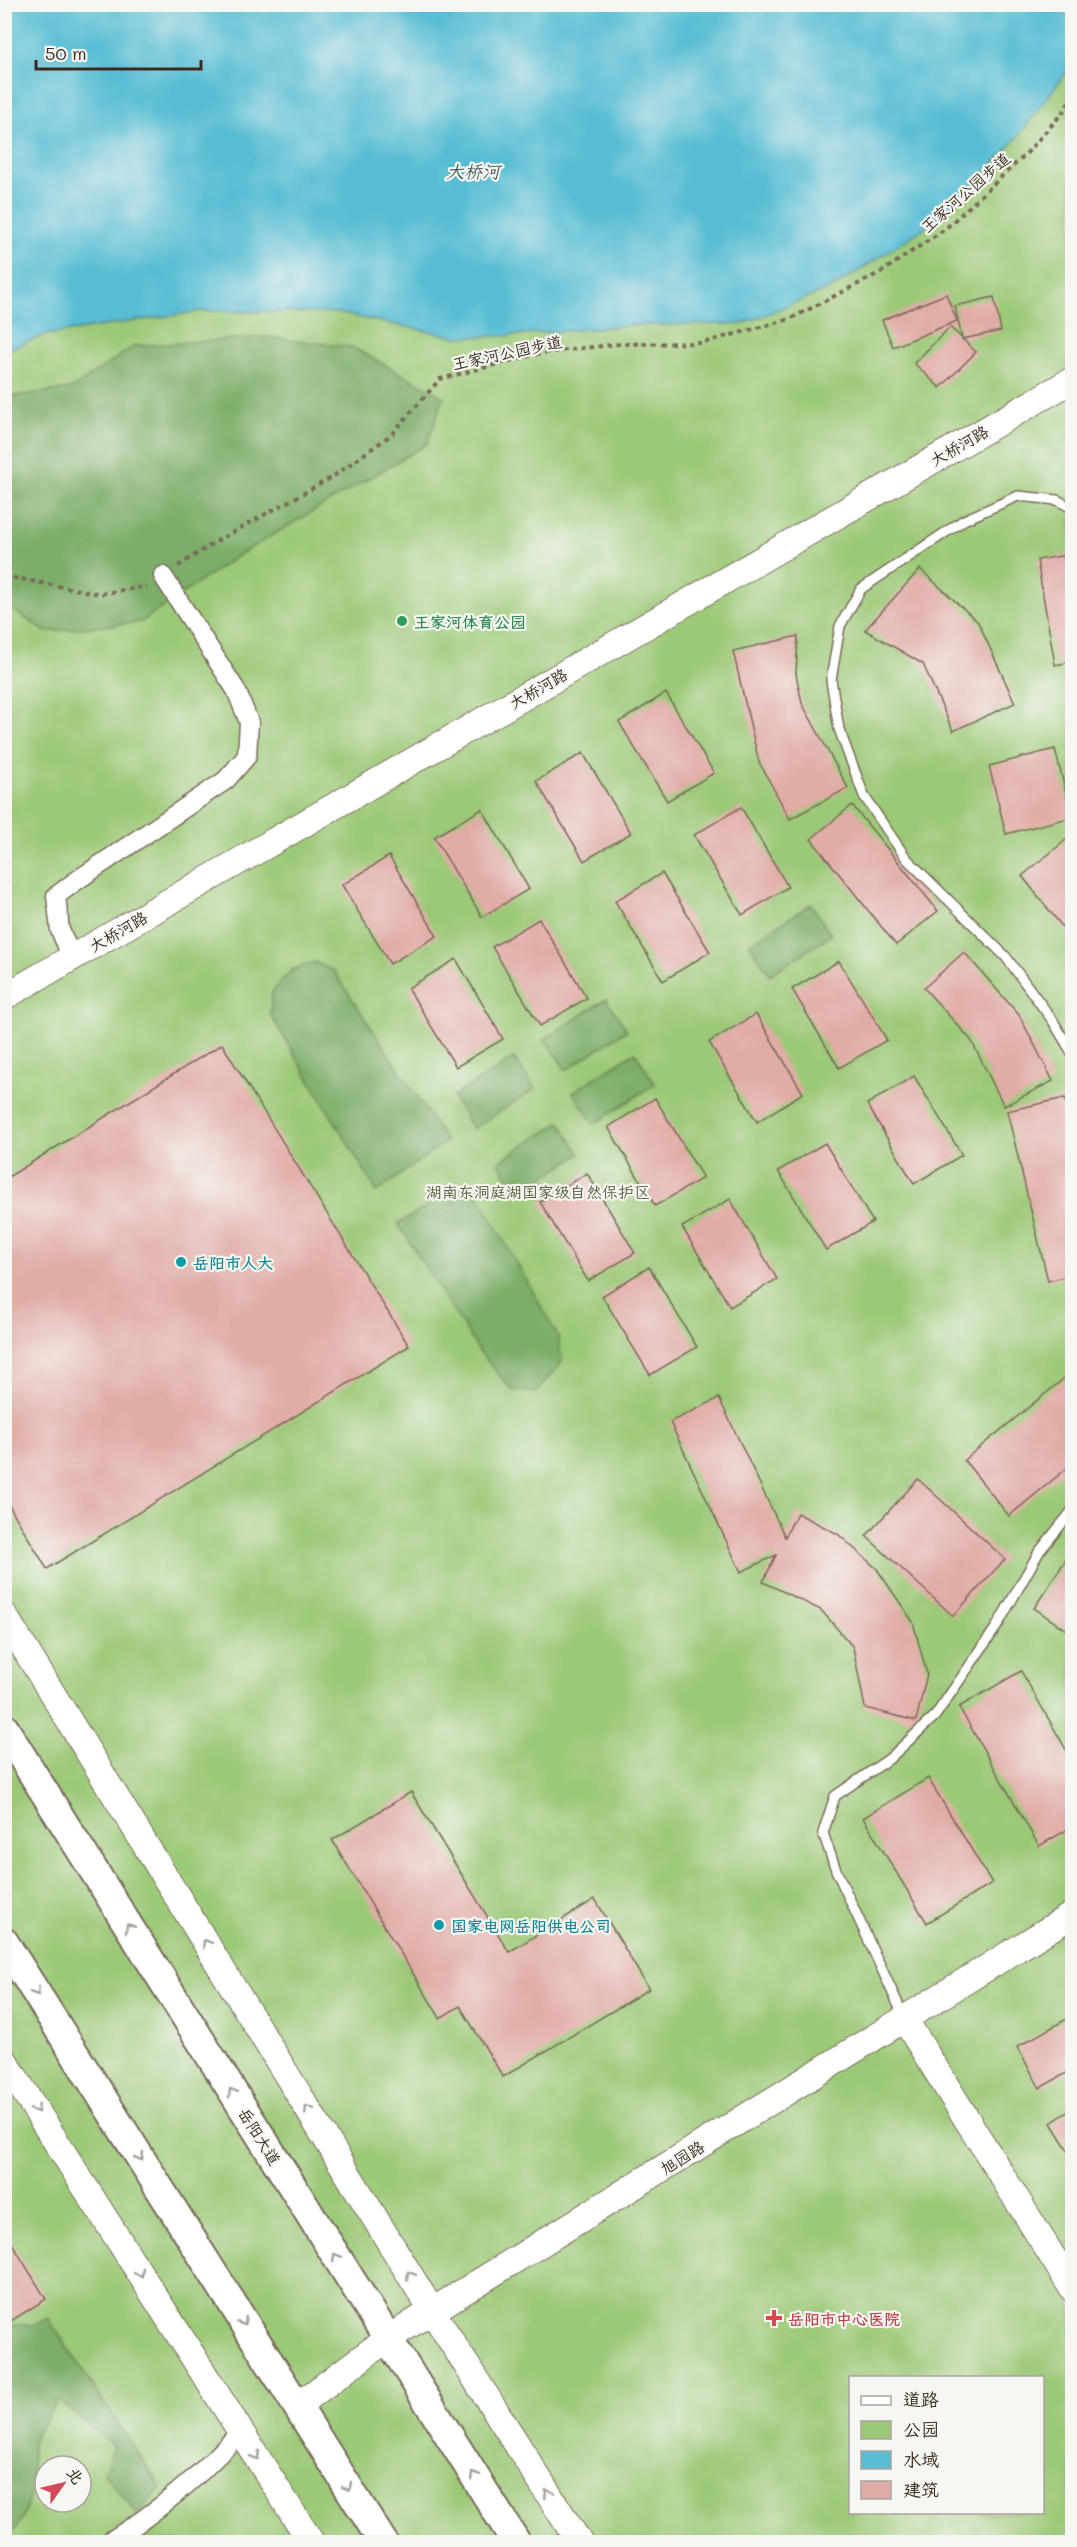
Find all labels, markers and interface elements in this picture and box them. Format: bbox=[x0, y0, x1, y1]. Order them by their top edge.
scale bar bbox=[36, 33, 201, 71]
text: 50 m bbox=[45, 41, 87, 65]
street label: 王家河公园步道 bbox=[916, 147, 1014, 237]
water label: 大桥河 bbox=[446, 159, 503, 183]
street label: 王家河公园步道 bbox=[450, 330, 564, 374]
street label: 大桥河路 bbox=[926, 420, 992, 470]
place label: 王家河体育公园 bbox=[414, 611, 526, 632]
marker: 王家河体育公园 bbox=[395, 614, 409, 628]
street label: 大桥河路 bbox=[505, 663, 571, 713]
street label: 大桥河路 bbox=[85, 906, 151, 956]
park label: 湖南东洞庭湖国家级自然保护区 bbox=[426, 1181, 650, 1202]
place label: 岳阳市人大 bbox=[193, 1252, 273, 1273]
marker: 岳阳市人大 bbox=[174, 1255, 188, 1269]
place label: 国家电网岳阳供电公司 bbox=[451, 1915, 611, 1936]
marker: 国家电网岳阳供电公司 bbox=[432, 1918, 446, 1932]
one-way arrow bbox=[124, 1923, 136, 1933]
one-way arrow bbox=[201, 1939, 213, 1949]
one-way arrow bbox=[28, 1986, 40, 1996]
one-way arrow bbox=[228, 2088, 240, 2098]
one-way arrow bbox=[29, 2102, 40, 2113]
street label: 岳阳大道 bbox=[234, 2103, 286, 2169]
one-way arrow bbox=[303, 2105, 315, 2115]
street label: 旭园路 bbox=[656, 2135, 708, 2179]
one-way arrow bbox=[132, 2151, 144, 2161]
one-way arrow bbox=[332, 2253, 343, 2264]
one-way arrow bbox=[133, 2267, 144, 2278]
one-way arrow bbox=[405, 2271, 417, 2281]
place label: 岳阳市中心医院 bbox=[788, 2308, 900, 2329]
marker: 岳阳市中心医院 bbox=[765, 2309, 783, 2327]
one-way arrow bbox=[236, 2316, 248, 2326]
legend bbox=[849, 2376, 1044, 2514]
text: 道路 bbox=[903, 2387, 939, 2411]
text: 公园 bbox=[903, 2417, 939, 2441]
text: 水域 bbox=[903, 2447, 939, 2471]
one-way arrow bbox=[249, 2450, 261, 2460]
north arrow bbox=[33, 2454, 93, 2514]
text: 北 bbox=[63, 2463, 89, 2488]
one-way arrow bbox=[469, 2471, 481, 2481]
text: 建筑 bbox=[903, 2477, 939, 2501]
one-way arrow bbox=[340, 2481, 352, 2491]
one-way arrow bbox=[544, 2489, 555, 2500]

